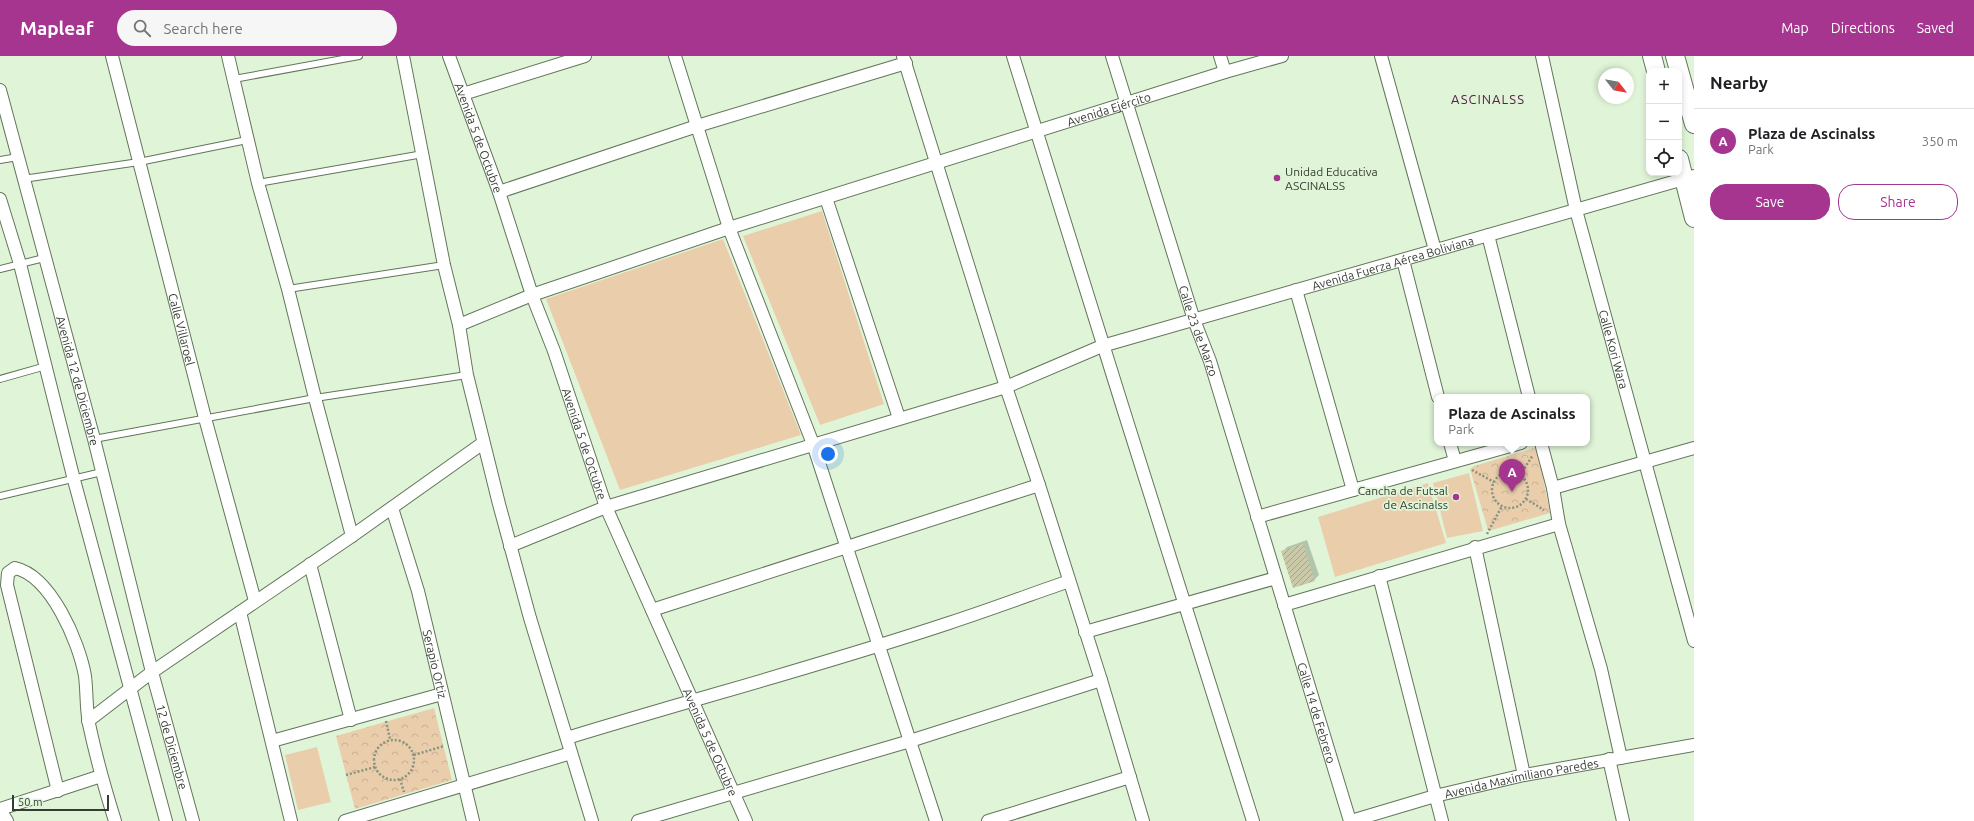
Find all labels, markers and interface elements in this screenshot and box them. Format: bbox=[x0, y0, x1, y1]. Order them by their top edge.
search box bbox=[117, 10, 397, 46]
text: Mapleaf bbox=[20, 17, 93, 39]
icon: search bbox=[131, 17, 153, 39]
text: Search here bbox=[163, 20, 243, 37]
text: Map bbox=[1781, 20, 1809, 36]
text: Directions bbox=[1831, 20, 1895, 36]
text: Saved bbox=[1917, 20, 1954, 36]
north arrow bbox=[1598, 68, 1634, 104]
map controls bbox=[1646, 68, 1682, 176]
button: + bbox=[1646, 68, 1682, 104]
text: Nearby bbox=[1710, 73, 1768, 92]
street label: Avenida 5 de Octubre bbox=[453, 81, 505, 195]
street label: Avenida Ejército bbox=[1065, 89, 1152, 128]
district label: ASCINALSS bbox=[1451, 92, 1525, 106]
button: − bbox=[1646, 104, 1682, 140]
text: Plaza de Ascinalss bbox=[1748, 125, 1875, 142]
text: A bbox=[1718, 134, 1728, 148]
text: 350 m bbox=[1922, 134, 1958, 148]
button: locate bbox=[1646, 140, 1682, 176]
text: Park bbox=[1748, 142, 1774, 156]
place label: Unidad Educativa ASCINALSS bbox=[1285, 165, 1378, 192]
marker: Unidad Educativa ASCINALSS bbox=[1272, 173, 1282, 183]
button: Save bbox=[1710, 184, 1830, 220]
button: Share bbox=[1838, 184, 1958, 220]
street label: Avenida Fuerza Aérea Boliviana bbox=[1310, 233, 1475, 292]
street label: Calle 23 de Marzo bbox=[1177, 283, 1221, 378]
street label: Calle Villaroel bbox=[167, 292, 198, 367]
street label: Calle Kori Wara bbox=[1597, 308, 1631, 390]
street label: Avenida 12 de Diciembre bbox=[55, 314, 102, 447]
street label: Avenida 5 de Octubre bbox=[560, 386, 610, 501]
popup bbox=[1434, 394, 1590, 446]
text: Plaza de Ascinalss bbox=[1448, 405, 1576, 422]
text: Park bbox=[1448, 422, 1474, 436]
your location bbox=[818, 444, 838, 464]
pin: A bbox=[1499, 459, 1525, 492]
place label: Cancha de Futsal de Ascinalss bbox=[1358, 484, 1448, 511]
marker: Cancha de Futsal de Ascinalss bbox=[1451, 492, 1461, 502]
street label: Serapio Ortiz bbox=[421, 628, 450, 700]
street label: Calle 14 de Febrero bbox=[1296, 661, 1338, 765]
street label: Avenida 5 de Octubre bbox=[681, 686, 740, 798]
street label: 12 de Diciembre bbox=[155, 703, 190, 791]
street label: Avenida Maximiliano Paredes bbox=[1443, 755, 1599, 800]
scale bar bbox=[12, 793, 109, 812]
text: 50 m bbox=[18, 796, 42, 808]

